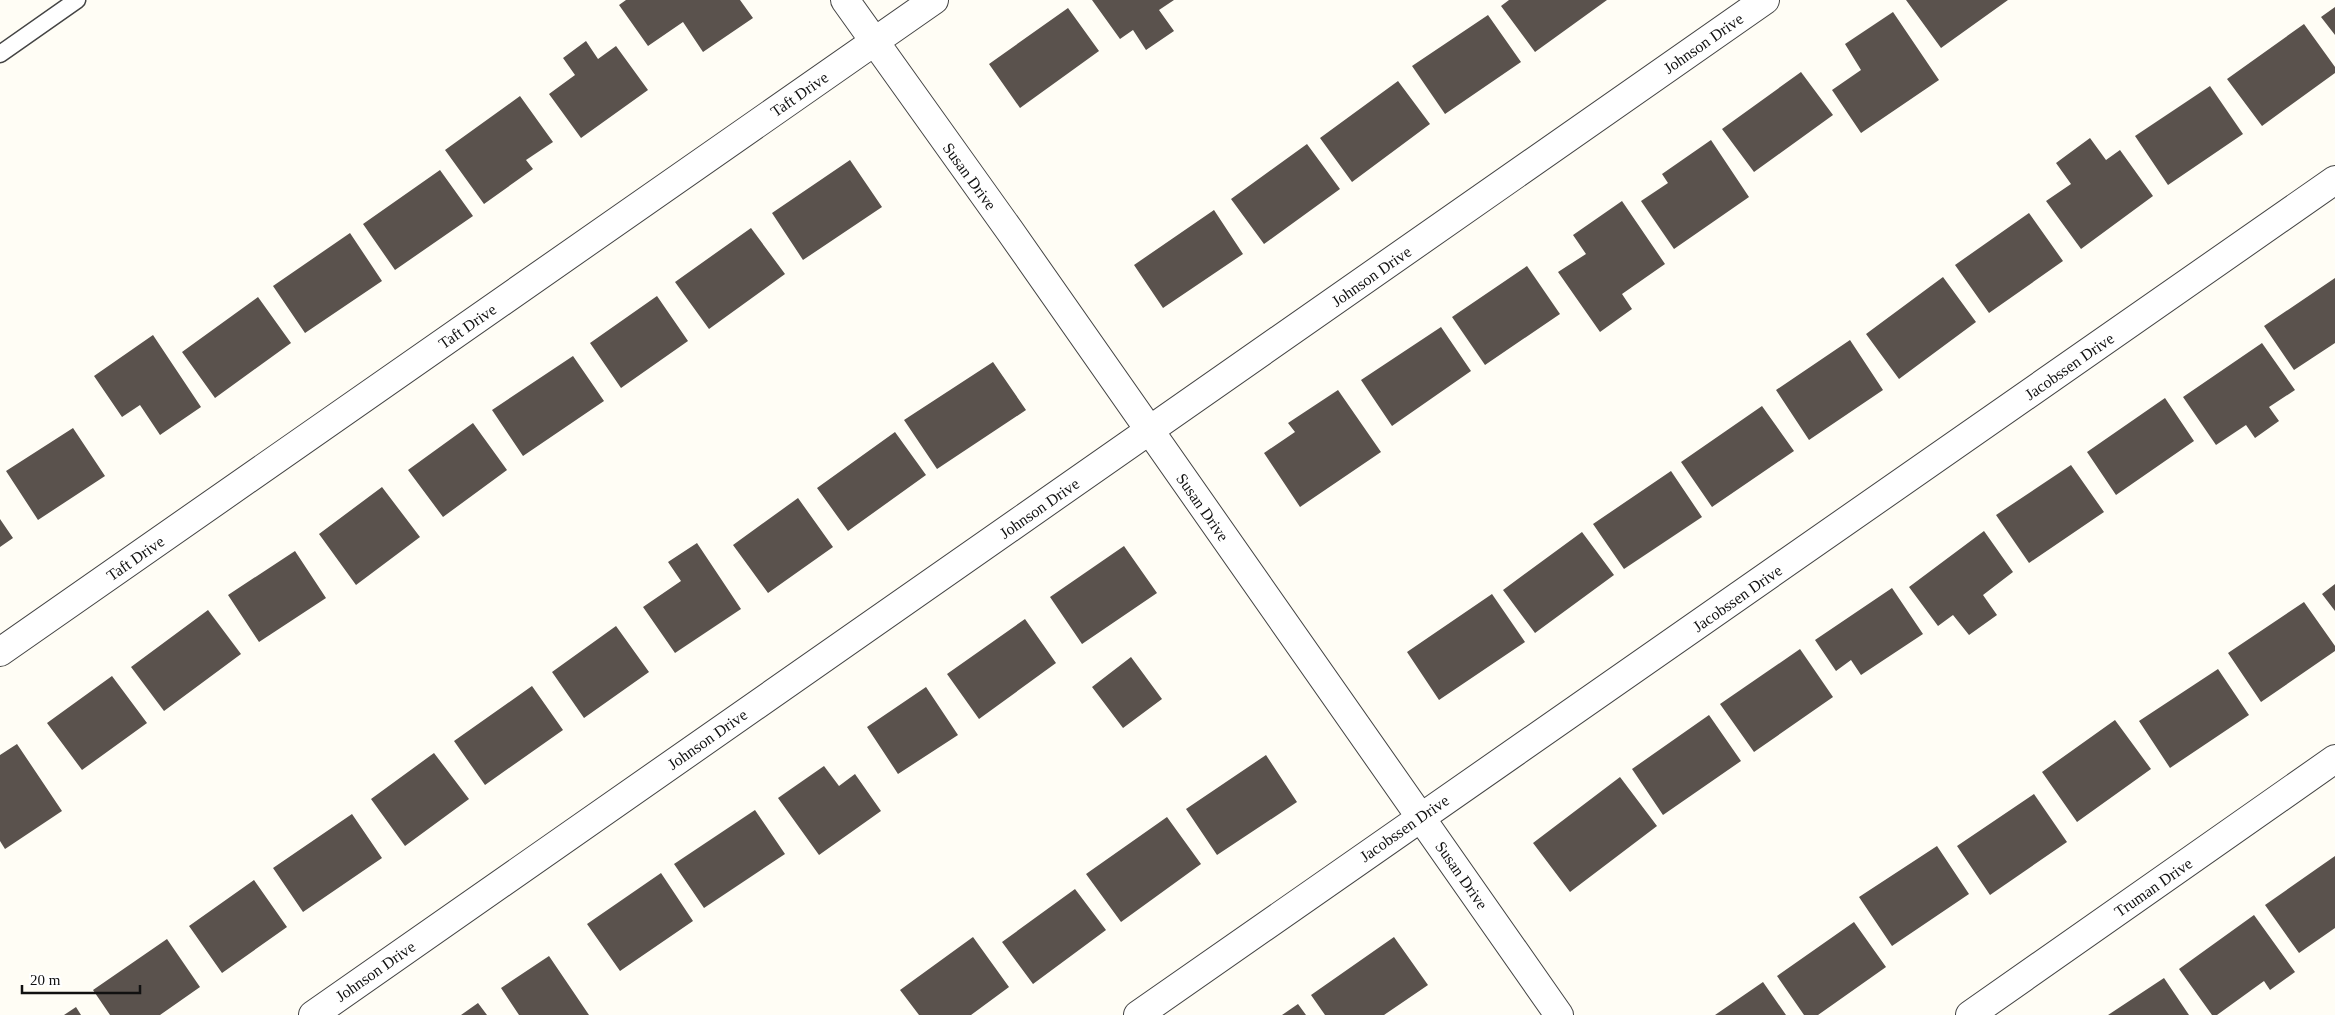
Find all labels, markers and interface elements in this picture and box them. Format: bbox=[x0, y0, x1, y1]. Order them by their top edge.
street label: Johnson Drive bbox=[1660, 10, 1746, 77]
street label: Taft Drive bbox=[767, 69, 831, 120]
street label: Susan Drive bbox=[940, 139, 1000, 213]
street label: Johnson Drive bbox=[1328, 243, 1414, 310]
street label: Taft Drive bbox=[435, 301, 499, 352]
street label: Jacobssen Drive bbox=[2022, 329, 2117, 403]
street label: Susan Drive bbox=[1173, 470, 1232, 544]
street label: Johnson Drive bbox=[996, 475, 1082, 542]
street label: Taft Drive bbox=[103, 533, 167, 584]
street label: Jacobssen Drive bbox=[1690, 561, 1785, 635]
street label: Johnson Drive bbox=[664, 706, 750, 773]
street label: Jacobssen Drive bbox=[1357, 791, 1452, 865]
street label: Susan Drive bbox=[1432, 838, 1491, 912]
street label: Truman Drive bbox=[2111, 854, 2195, 920]
street label: Johnson Drive bbox=[332, 938, 418, 1005]
scale bar bbox=[22, 962, 140, 994]
text: 20 m bbox=[30, 972, 61, 988]

